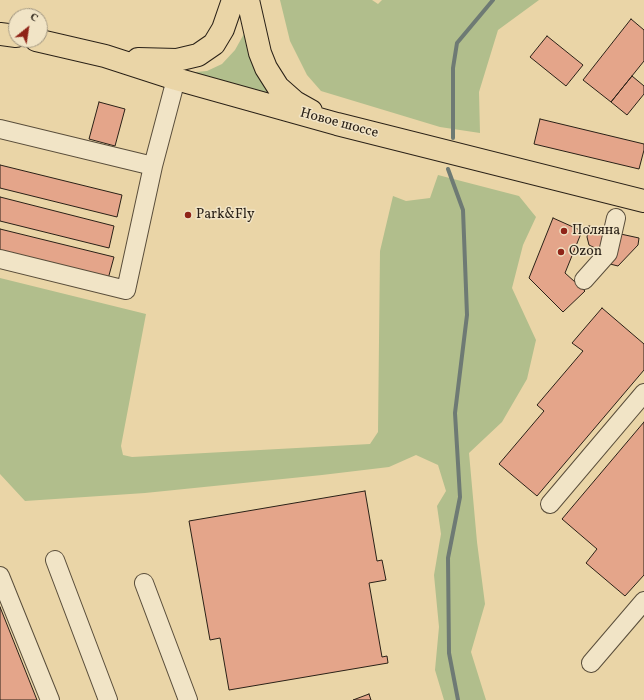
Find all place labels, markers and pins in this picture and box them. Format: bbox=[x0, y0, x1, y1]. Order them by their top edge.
place label: Park&Fly bbox=[196, 207, 255, 223]
marker: Park&Fly bbox=[183, 210, 193, 220]
place label: Поляна bbox=[572, 223, 620, 239]
marker: Поляна bbox=[559, 226, 569, 236]
place label: Ozon bbox=[569, 244, 602, 260]
marker: Ozon bbox=[556, 247, 566, 257]

